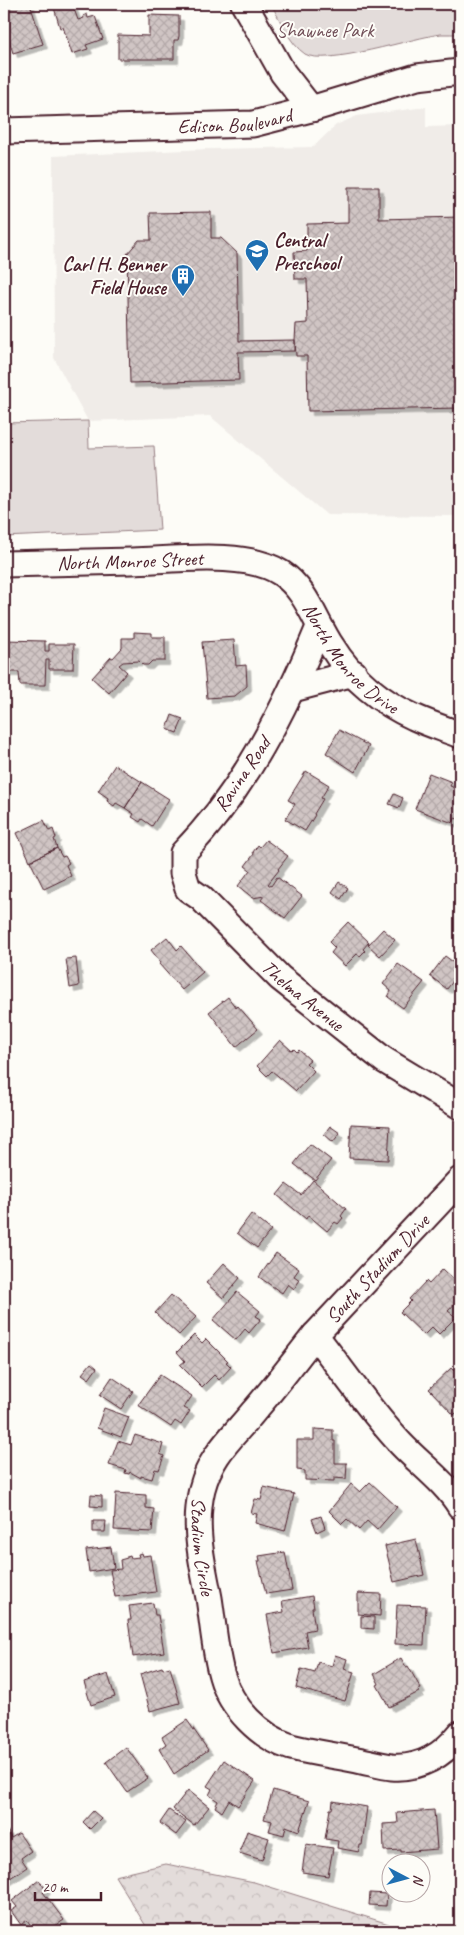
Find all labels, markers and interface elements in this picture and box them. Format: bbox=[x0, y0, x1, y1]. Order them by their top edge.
park label: Shawnee Park bbox=[276, 18, 375, 43]
street label: Edison Boulevard bbox=[177, 102, 297, 139]
place label: Central Preschool bbox=[274, 228, 343, 276]
school or university icon: Central Preschool bbox=[244, 238, 270, 272]
place label: Carl H. Benner Field House bbox=[62, 252, 169, 300]
building icon: Carl H. Benner Field House bbox=[170, 263, 196, 297]
street label: North Monroe Street bbox=[57, 546, 205, 576]
street label: North Monroe Drive bbox=[297, 599, 404, 720]
street label: Ravina Road bbox=[208, 730, 278, 816]
street label: Thelma Avenue bbox=[256, 955, 350, 1037]
street label: South Stadium Drive bbox=[320, 1208, 436, 1329]
street label: Stadium Circle bbox=[185, 1496, 220, 1599]
north arrow bbox=[382, 1852, 432, 1902]
scale bar bbox=[35, 1870, 101, 1902]
text: N bbox=[409, 1874, 427, 1887]
text: 20 m bbox=[42, 1878, 69, 1897]

